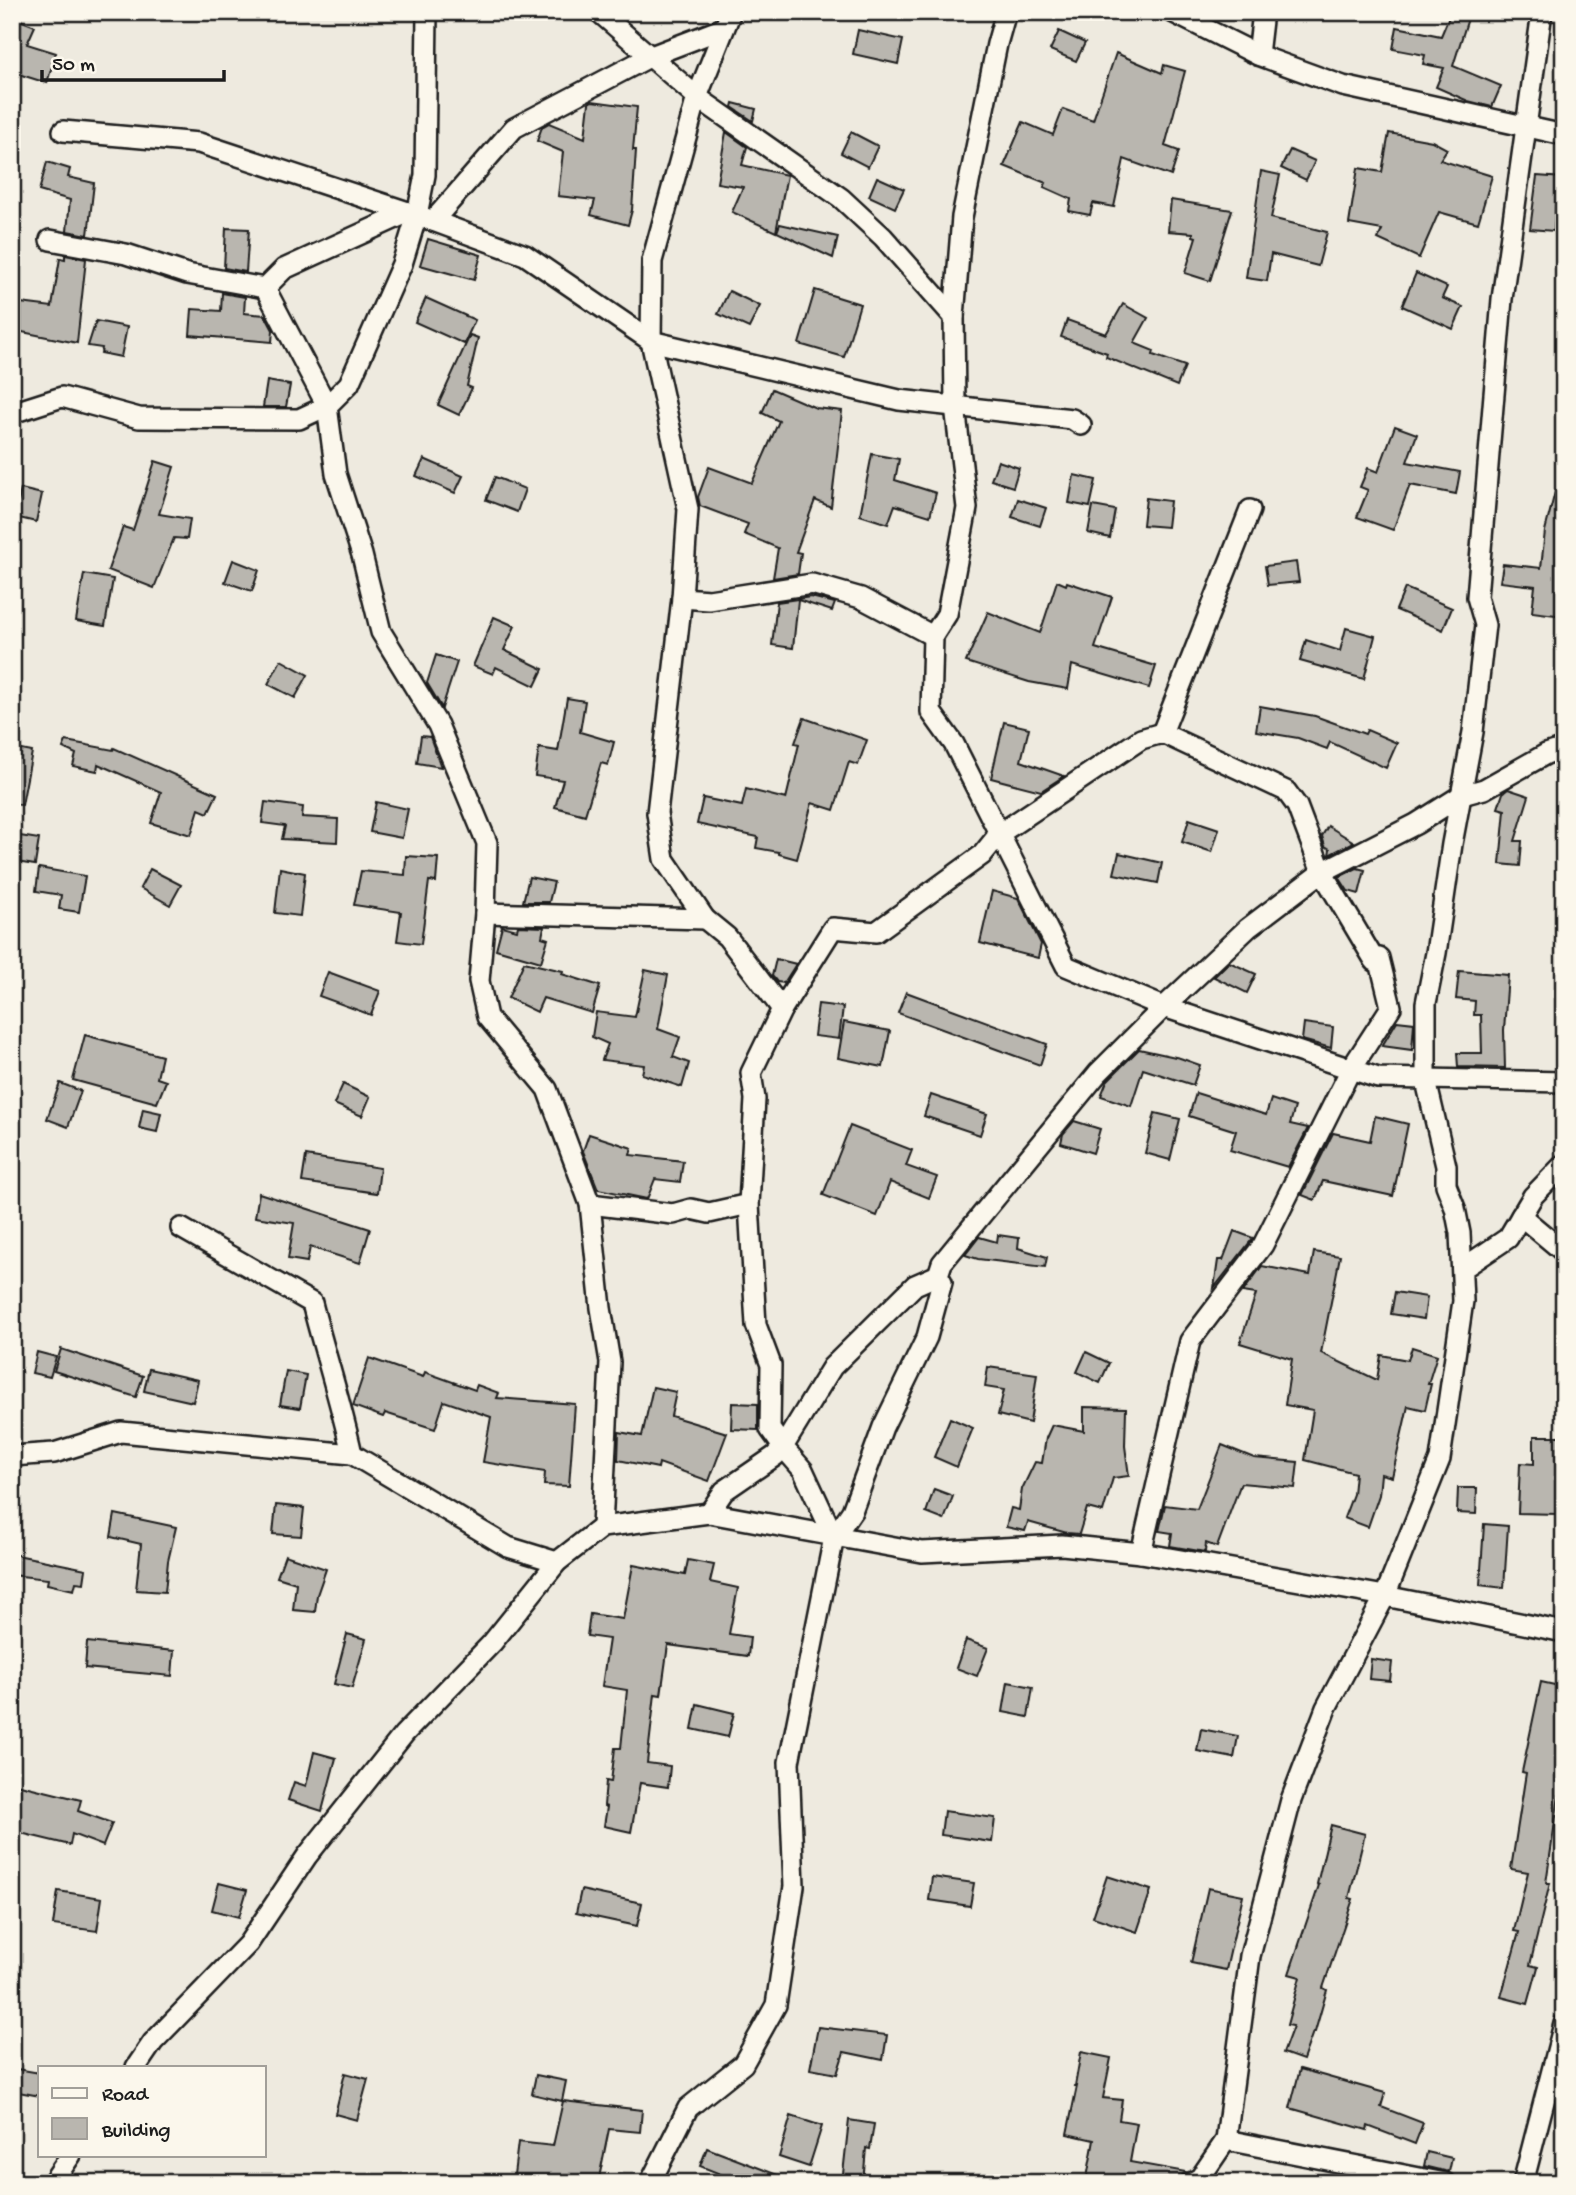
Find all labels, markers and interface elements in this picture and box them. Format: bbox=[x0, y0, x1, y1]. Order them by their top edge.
scale bar bbox=[42, 38, 224, 82]
text: 50 m bbox=[52, 54, 95, 79]
legend bbox=[38, 2066, 266, 2156]
text: Road bbox=[102, 2084, 150, 2109]
text: Building bbox=[101, 2120, 171, 2145]

